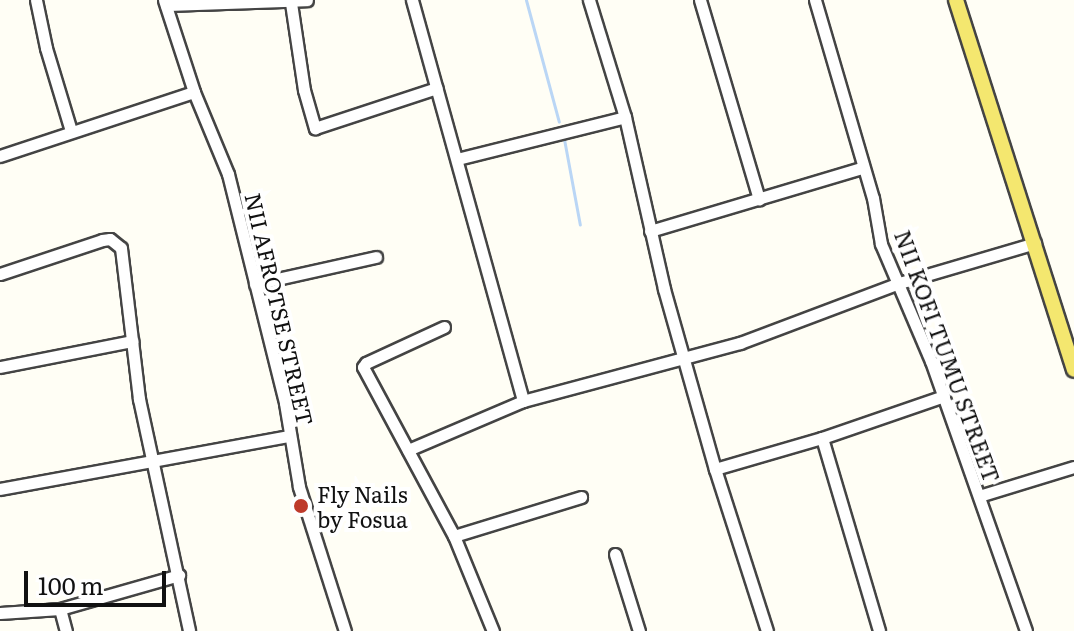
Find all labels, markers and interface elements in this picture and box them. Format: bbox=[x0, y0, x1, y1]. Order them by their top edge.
street label: NII AFROTSE STREET bbox=[240, 190, 320, 428]
street label: NII KOFI TUMU STREET bbox=[890, 226, 1006, 486]
place label: Fly Nails by Fosua bbox=[317, 480, 408, 532]
marker: Fly Nails by Fosua bbox=[292, 497, 310, 515]
scale bar bbox=[28, 555, 170, 605]
text: 100 m bbox=[38, 567, 104, 602]

